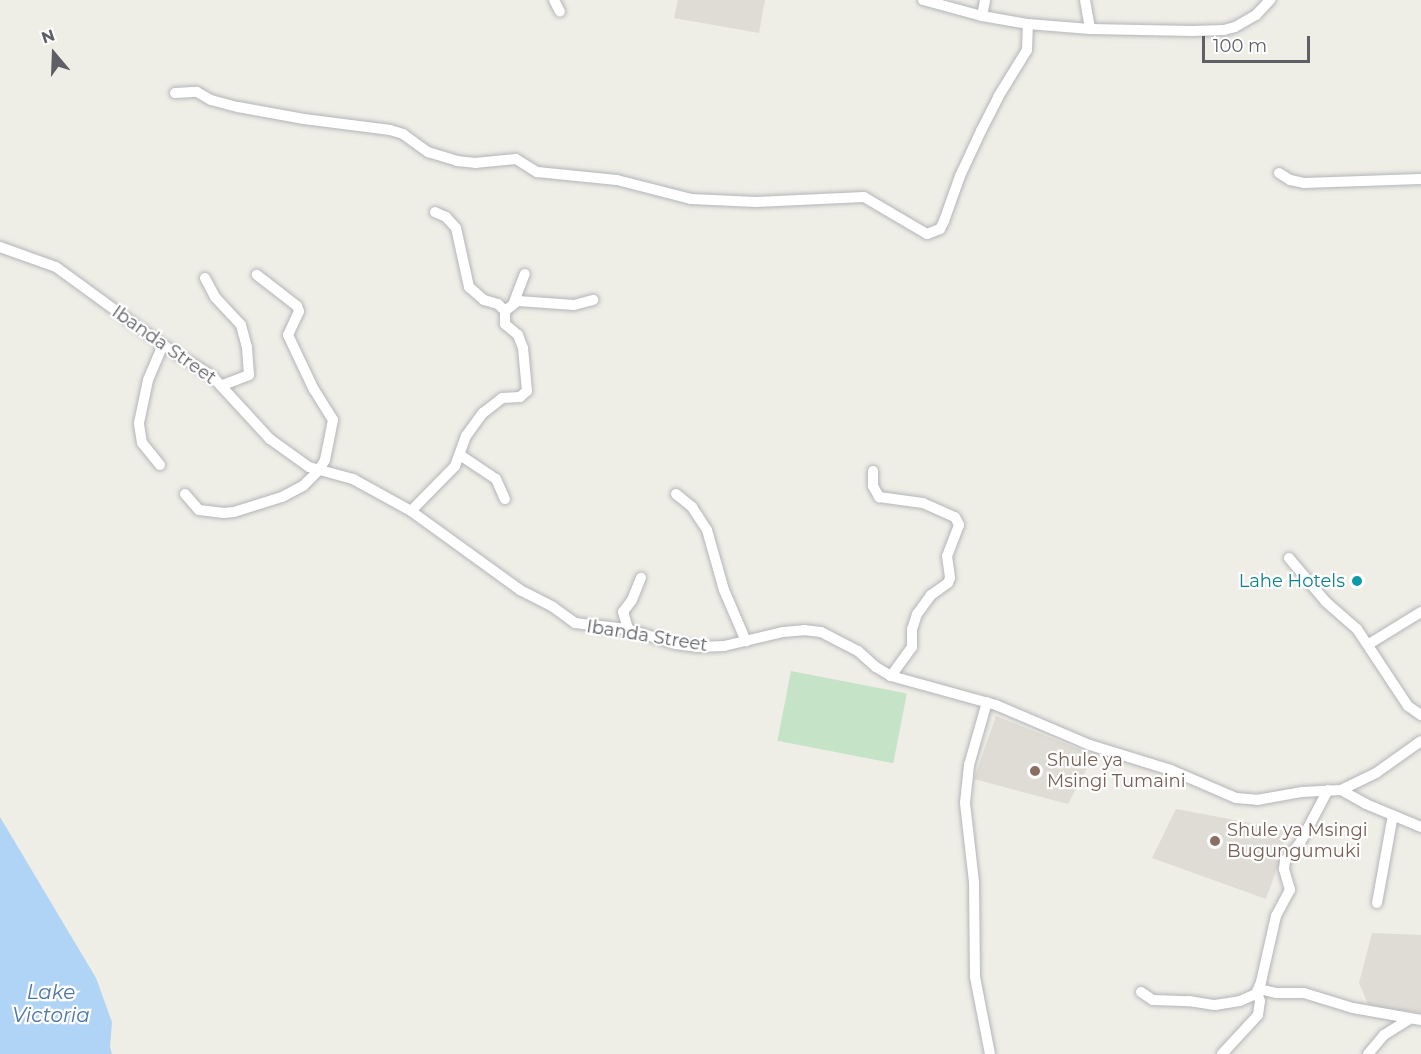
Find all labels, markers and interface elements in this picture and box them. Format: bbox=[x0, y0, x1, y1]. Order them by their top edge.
north arrow bbox=[24, 24, 84, 84]
scale bar bbox=[1205, 24, 1313, 62]
text: N bbox=[39, 25, 57, 48]
text: 100 m bbox=[1213, 35, 1267, 57]
street label: Ibanda Street bbox=[108, 301, 220, 389]
place label: Lahe Hotels bbox=[1239, 570, 1345, 592]
marker: Lahe Hotels bbox=[1350, 574, 1364, 588]
street label: Ibanda Street bbox=[585, 616, 709, 656]
place label: Shule ya Msingi Tumaini bbox=[1047, 750, 1186, 792]
marker: Shule ya Msingi Tumaini bbox=[1028, 764, 1042, 778]
place label: Shule ya Msingi Bugungumuki bbox=[1227, 820, 1368, 862]
marker: Shule ya Msingi Bugungumuki bbox=[1208, 834, 1222, 848]
water label: Lake Victoria bbox=[12, 980, 90, 1027]

